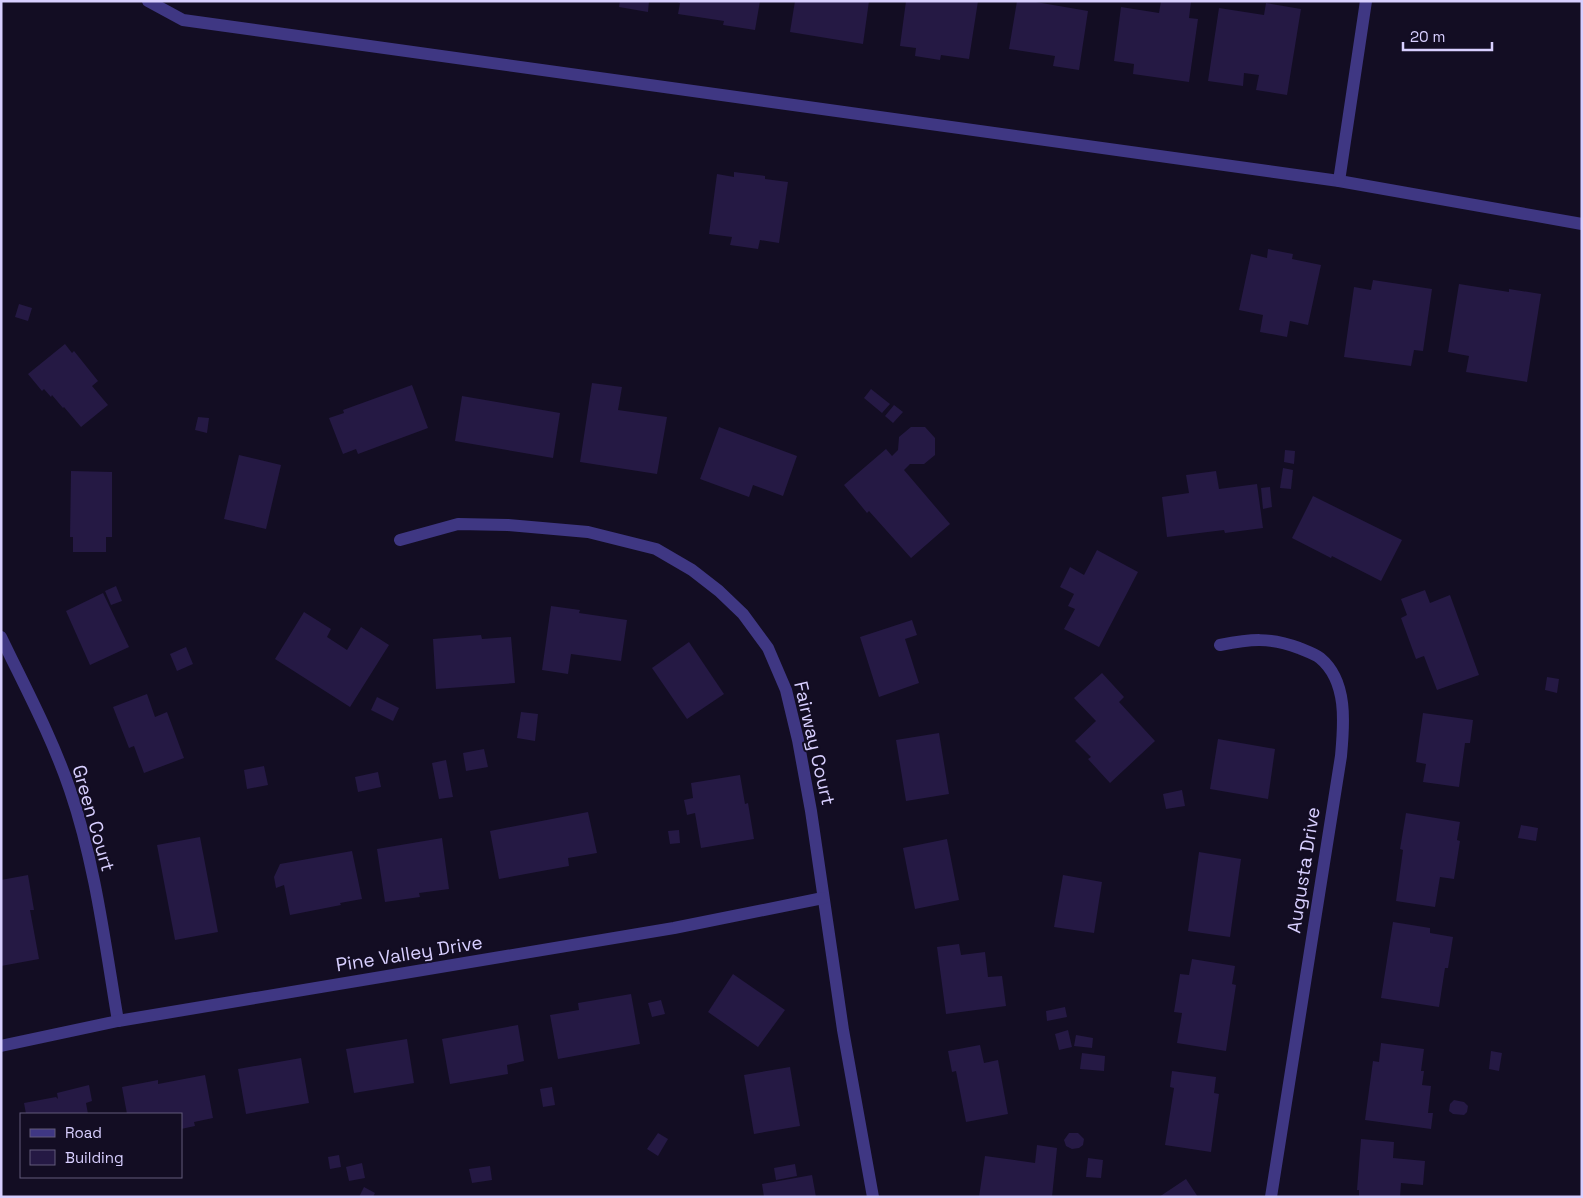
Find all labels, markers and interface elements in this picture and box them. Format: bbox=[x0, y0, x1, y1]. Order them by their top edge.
scale bar bbox=[1403, 20, 1492, 52]
text: 20 m bbox=[1410, 27, 1445, 46]
street label: Fairway Court bbox=[788, 679, 841, 808]
street label: Green Court bbox=[66, 762, 121, 874]
street label: Augusta Drive bbox=[1281, 805, 1326, 935]
street label: Pine Valley Drive bbox=[334, 930, 484, 977]
legend bbox=[20, 1113, 182, 1178]
text: Road bbox=[65, 1123, 102, 1142]
text: Building bbox=[65, 1148, 124, 1167]

